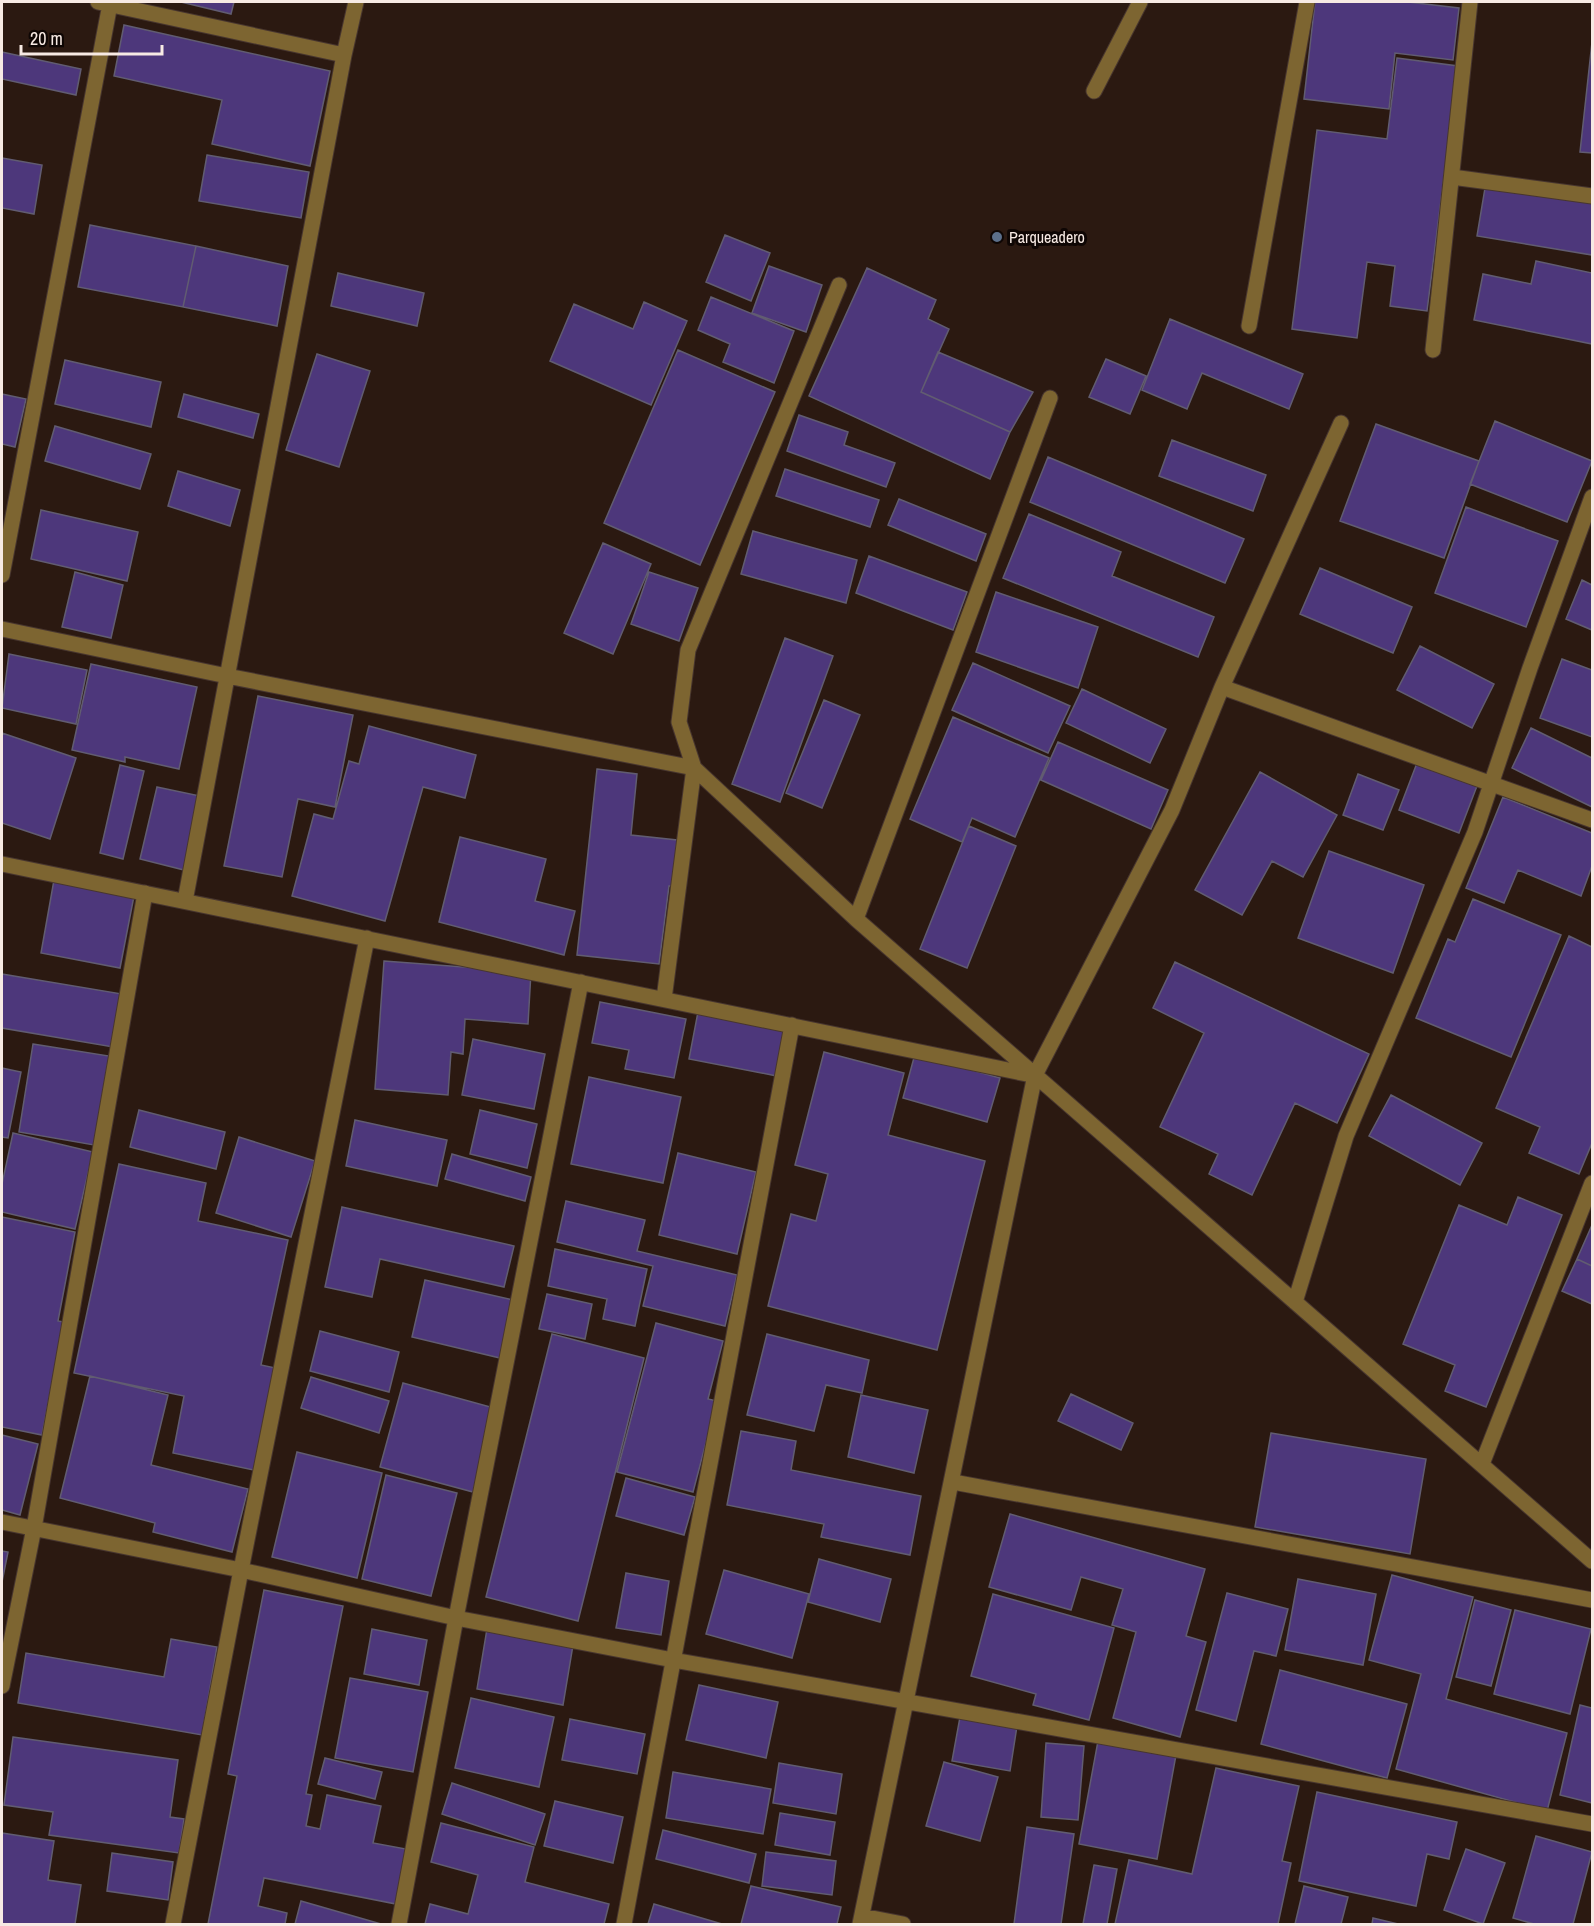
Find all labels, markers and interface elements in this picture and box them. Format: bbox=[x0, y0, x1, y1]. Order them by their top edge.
scale bar bbox=[21, 18, 162, 56]
text: 20 m bbox=[30, 26, 63, 51]
place label: Parqueadero bbox=[1009, 226, 1085, 248]
marker: Parqueadero bbox=[990, 230, 1004, 244]

